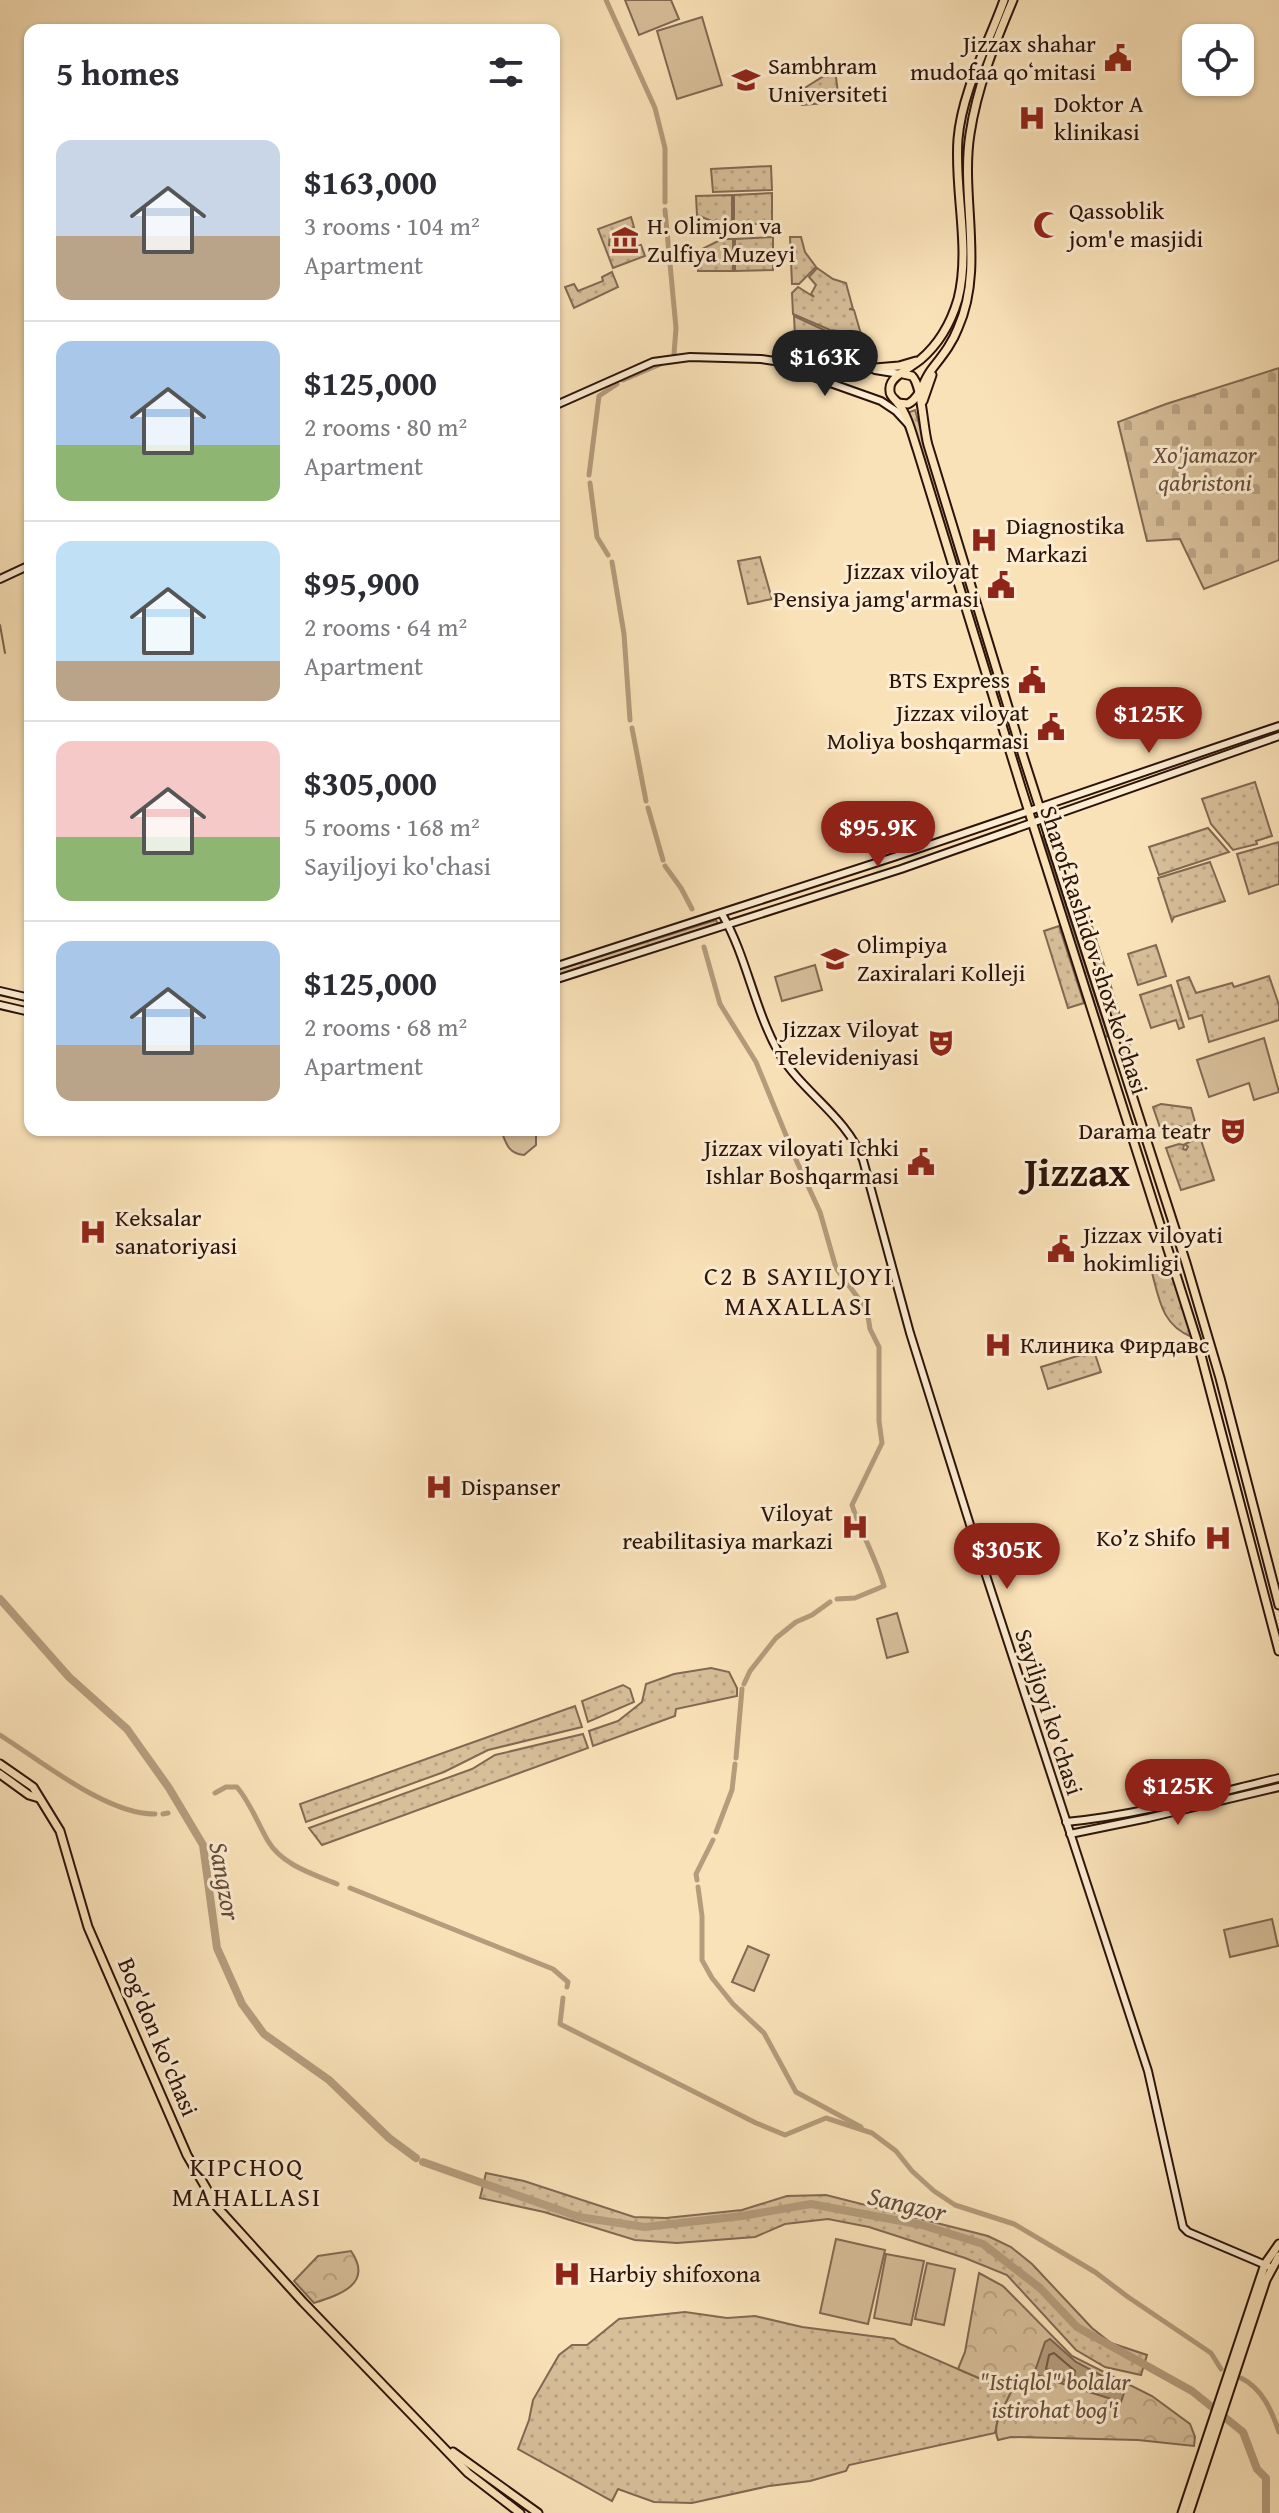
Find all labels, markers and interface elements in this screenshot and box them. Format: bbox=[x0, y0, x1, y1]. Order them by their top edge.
map controls bbox=[1182, 24, 1254, 96]
button: locate bbox=[1182, 24, 1254, 96]
place label: Jizzax shahar mudofaa qoʻmitasi bbox=[910, 26, 1096, 89]
public building icon: Jizzax shahar mudofaa qoʻmitasi bbox=[1103, 43, 1133, 73]
text: 5 homes bbox=[56, 48, 180, 97]
place label: Sambhram Universiteti bbox=[768, 48, 888, 111]
icon: filters bbox=[484, 50, 528, 94]
school or university icon: Sambhram Universiteti bbox=[731, 65, 761, 95]
place label: Doktor A klinikasi bbox=[1054, 86, 1144, 149]
hospital icon: Doktor A klinikasi bbox=[1017, 103, 1047, 133]
text: $163,000 bbox=[304, 157, 437, 206]
icon: home bbox=[120, 172, 216, 268]
place label: Qassoblik jom'e masjidi bbox=[1066, 193, 1203, 256]
text: 3 rooms · 104 m² bbox=[304, 206, 480, 245]
place label: H. Olimjon va Zulfiya Muzeyi bbox=[647, 208, 795, 271]
mosque icon: Qassoblik jom'e masjidi bbox=[1032, 210, 1062, 240]
museum icon: H. Olimjon va Zulfiya Muzeyi bbox=[610, 225, 640, 255]
text: Apartment bbox=[304, 245, 423, 284]
pin: $163K bbox=[769, 330, 881, 398]
text: $163K bbox=[790, 336, 860, 375]
text: $125,000 bbox=[304, 358, 437, 407]
icon: home bbox=[120, 373, 216, 469]
text: 2 rooms · 80 m² bbox=[304, 407, 467, 446]
park label: Xo'jamazor qabristoni bbox=[1152, 437, 1258, 500]
text: Apartment bbox=[304, 446, 423, 485]
place label: Diagnostika Markazi bbox=[1006, 508, 1125, 571]
hospital icon: Diagnostika Markazi bbox=[969, 525, 999, 555]
place label: Jizzax viloyat Pensiya jamg'armasi bbox=[773, 553, 980, 616]
text: $95,900 bbox=[304, 558, 419, 607]
public building icon: Jizzax viloyat Pensiya jamg'armasi bbox=[986, 570, 1016, 600]
icon: home bbox=[120, 573, 216, 669]
text: 2 rooms · 64 m² bbox=[304, 607, 467, 646]
text: Apartment bbox=[304, 646, 423, 685]
place label: BTS Express bbox=[889, 662, 1010, 697]
public building icon: BTS Express bbox=[1017, 665, 1047, 695]
pin: $125K bbox=[1093, 687, 1205, 755]
text: $125K bbox=[1114, 693, 1184, 732]
place label: Jizzax viloyat Moliya boshqarmasi bbox=[827, 695, 1030, 758]
public building icon: Jizzax viloyat Moliya boshqarmasi bbox=[1036, 712, 1066, 742]
text: $305,000 bbox=[304, 758, 437, 807]
icon: home bbox=[120, 773, 216, 869]
pin: $95.9K bbox=[813, 801, 943, 869]
street label: Sharof Rashidov shox ko'chasi bbox=[1031, 801, 1158, 1099]
text: 5 rooms · 168 m² bbox=[304, 807, 480, 846]
text: $95.9K bbox=[839, 807, 917, 846]
text: Sayiljoyi ko'chasi bbox=[304, 846, 491, 885]
place label: Olimpiya Zaxiralari Kolleji bbox=[857, 927, 1026, 990]
school or university icon: Olimpiya Zaxiralari Kolleji bbox=[820, 944, 850, 974]
text: $125,000 bbox=[304, 958, 437, 1007]
icon: home bbox=[120, 973, 216, 1069]
text: 2 rooms · 68 m² bbox=[304, 1007, 467, 1046]
place label: Jizzax Viloyat Televideniyasi bbox=[775, 1011, 920, 1074]
theatre icon: Jizzax Viloyat Televideniyasi bbox=[926, 1028, 956, 1058]
text: Apartment bbox=[304, 1046, 423, 1085]
place label: Darama teatr bbox=[1078, 1113, 1211, 1148]
theatre icon: Darama teatr bbox=[1218, 1116, 1248, 1146]
place label: Jizzax viloyati Ichki Ishlar Boshqarmasi bbox=[701, 1130, 899, 1193]
district label: Jizzax bbox=[1018, 1142, 1130, 1201]
public building icon: Jizzax viloyati Ichki Ishlar Boshqarmasi bbox=[906, 1147, 936, 1177]
place label: Keksalar sanatoriyasi bbox=[115, 1200, 238, 1263]
hospital icon: Keksalar sanatoriyasi bbox=[78, 1217, 108, 1247]
place label: Jizzax viloyati hokimligi bbox=[1080, 1217, 1223, 1280]
public building icon: Jizzax viloyati hokimligi bbox=[1046, 1234, 1076, 1264]
district label: C2 B SAYILJOYI MAXALLASI bbox=[704, 1256, 894, 1325]
place label: Клиника Фирдавс bbox=[1020, 1327, 1210, 1362]
hospital icon: Клиника Фирдавс bbox=[983, 1330, 1013, 1360]
place label: Dispanser bbox=[461, 1469, 560, 1504]
hospital icon: Dispanser bbox=[424, 1472, 454, 1502]
place label: Viloyat reabilitasiya markazi bbox=[622, 1495, 834, 1558]
hospital icon: Viloyat reabilitasiya markazi bbox=[840, 1512, 870, 1542]
place label: Ko’z Shifo bbox=[1096, 1520, 1196, 1555]
pin: $305K bbox=[951, 1523, 1063, 1591]
hospital icon: Ko’z Shifo bbox=[1203, 1523, 1233, 1553]
text: $305K bbox=[972, 1529, 1042, 1568]
street label: Sayiljoyi ko'chasi bbox=[1006, 1624, 1093, 1800]
pin: $125K bbox=[1122, 1759, 1234, 1827]
text: $125K bbox=[1143, 1765, 1213, 1804]
water label: Sangzor bbox=[199, 1838, 252, 1925]
street label: Bog'don ko'chasi bbox=[109, 1952, 208, 2122]
district label: KIPCHOQ MAHALLASI bbox=[172, 2147, 322, 2216]
water label: Sangzor bbox=[864, 2176, 951, 2232]
place label: Harbiy shifoxona bbox=[589, 2256, 761, 2291]
hospital icon: Harbiy shifoxona bbox=[552, 2259, 582, 2289]
park label: "Istiqlol" bolalar istirohat bog'i bbox=[979, 2364, 1132, 2427]

